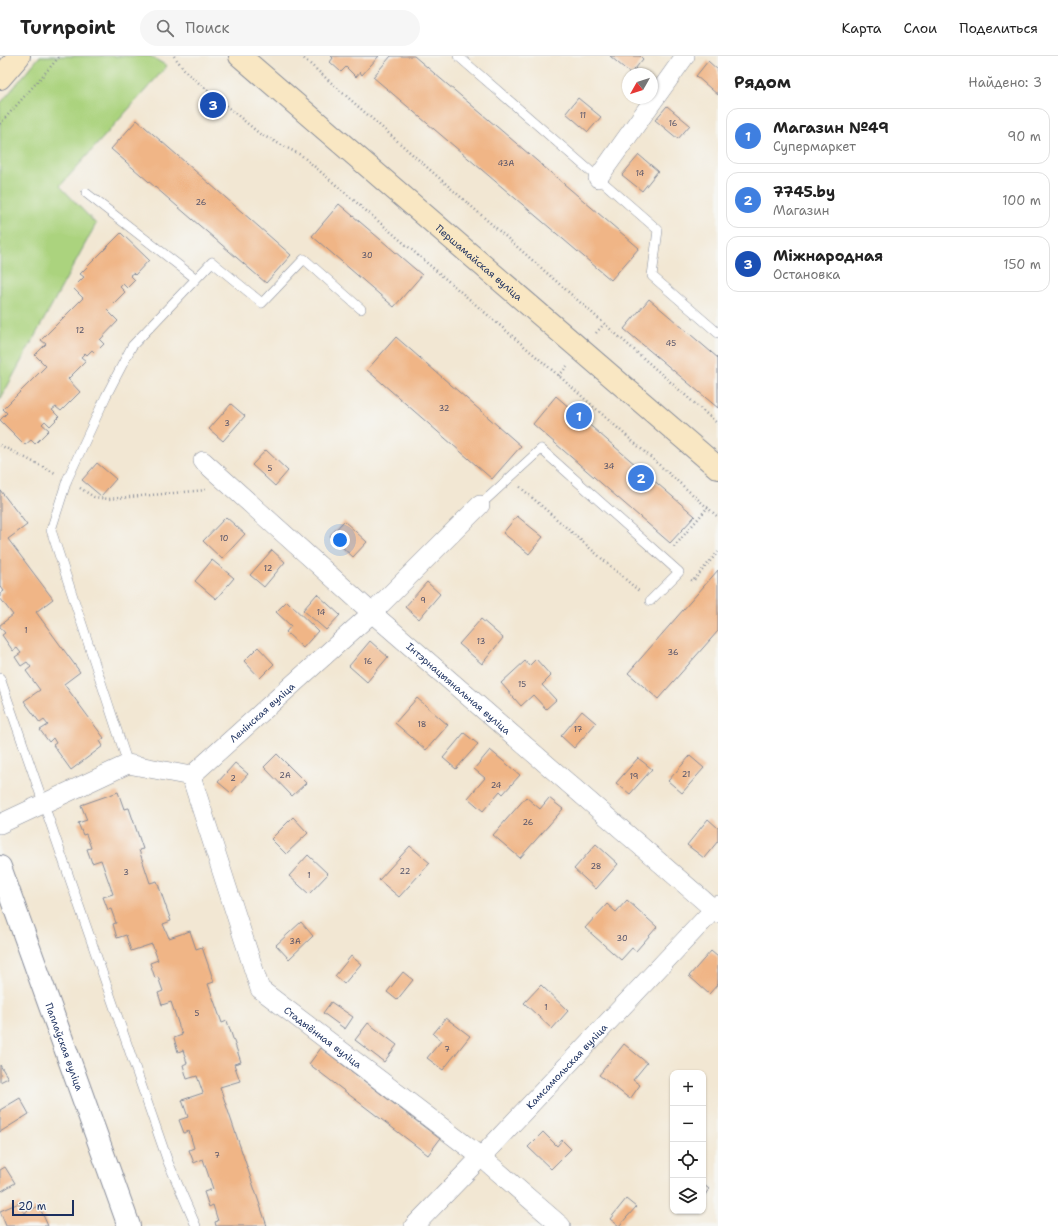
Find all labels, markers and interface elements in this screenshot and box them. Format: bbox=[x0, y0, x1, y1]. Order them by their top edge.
search box bbox=[140, 10, 420, 46]
text: Turnpoint bbox=[20, 15, 116, 40]
icon: search bbox=[154, 17, 176, 39]
text: Поиск bbox=[186, 18, 229, 38]
text: Карта bbox=[841, 19, 882, 37]
text: Слои bbox=[904, 19, 937, 37]
text: Поделиться bbox=[959, 19, 1038, 37]
north arrow bbox=[622, 68, 658, 104]
text: Рядом bbox=[734, 71, 791, 93]
text: Найдено: 3 bbox=[968, 74, 1042, 91]
pin: 3 bbox=[200, 90, 226, 120]
house number: 11 bbox=[580, 110, 586, 121]
house number: 16 bbox=[669, 118, 678, 129]
text: Магазин №49 bbox=[773, 118, 889, 138]
text: 1 bbox=[745, 128, 751, 145]
text: 90 m bbox=[1007, 128, 1041, 145]
text: Супермаркет bbox=[773, 138, 856, 155]
house number: 43А bbox=[498, 158, 514, 169]
house number: 14 bbox=[636, 168, 645, 179]
text: 7745.by bbox=[773, 182, 835, 202]
text: 2 bbox=[743, 192, 753, 209]
text: 100 m bbox=[1002, 192, 1041, 209]
house number: 26 bbox=[196, 197, 207, 208]
text: Магазин bbox=[773, 202, 829, 219]
street label: Першамайская вуліца bbox=[433, 222, 526, 304]
text: Міжнародная bbox=[773, 246, 883, 266]
house number: 30 bbox=[361, 250, 373, 261]
text: 3 bbox=[743, 256, 753, 273]
text: 150 m bbox=[1003, 256, 1041, 273]
text: Остановка bbox=[773, 266, 840, 283]
house number: 12 bbox=[76, 325, 85, 336]
house number: 45 bbox=[666, 338, 676, 349]
pin: 1 bbox=[566, 401, 592, 431]
house number: 32 bbox=[439, 403, 450, 414]
house number: 3 bbox=[224, 418, 230, 429]
house number: 34 bbox=[604, 461, 615, 472]
house number: 5 bbox=[268, 463, 273, 474]
pin: 2 bbox=[628, 463, 654, 493]
your location bbox=[330, 530, 350, 550]
house number: 10 bbox=[220, 533, 228, 544]
house number: 12 bbox=[264, 563, 273, 574]
house number: 9 bbox=[420, 595, 426, 606]
house number: 14 bbox=[317, 607, 326, 618]
house number: 1 bbox=[24, 625, 28, 636]
house number: 13 bbox=[477, 636, 485, 647]
street label: Інтэрнацыянальная вуліца bbox=[404, 640, 514, 738]
house number: 36 bbox=[668, 647, 679, 658]
house number: 16 bbox=[364, 656, 373, 667]
street label: Ленінская вуліца bbox=[227, 679, 298, 745]
house number: 15 bbox=[518, 679, 526, 690]
house number: 18 bbox=[418, 719, 426, 730]
house number: 17 bbox=[574, 724, 583, 735]
house number: 21 bbox=[682, 769, 690, 780]
house number: 2А bbox=[279, 770, 291, 781]
house number: 19 bbox=[630, 771, 638, 782]
house number: 2 bbox=[230, 773, 236, 784]
house number: 24 bbox=[491, 780, 502, 791]
house number: 26 bbox=[523, 817, 534, 828]
house number: 28 bbox=[591, 861, 601, 872]
house number: 22 bbox=[400, 866, 411, 877]
house number: 3 bbox=[123, 867, 129, 878]
house number: 1 bbox=[307, 870, 311, 881]
house number: 30 bbox=[616, 933, 628, 944]
house number: 3А bbox=[289, 936, 301, 947]
street label: Паплаўская вуліца bbox=[42, 1001, 86, 1093]
house number: 1 bbox=[544, 1002, 548, 1013]
street label: Стадыённая вуліца bbox=[281, 1003, 365, 1072]
house number: 5 bbox=[195, 1008, 200, 1019]
street label: Камсамольская вуліца bbox=[524, 1020, 611, 1112]
house number: 7 bbox=[444, 1044, 450, 1055]
map controls bbox=[670, 1070, 706, 1214]
button: + bbox=[670, 1070, 706, 1106]
button: − bbox=[670, 1106, 706, 1142]
button: locate bbox=[670, 1142, 706, 1178]
house number: 7 bbox=[214, 1150, 220, 1161]
button: layers bbox=[670, 1178, 706, 1214]
scale bar bbox=[12, 1198, 74, 1217]
text: 20 m bbox=[18, 1199, 46, 1214]

